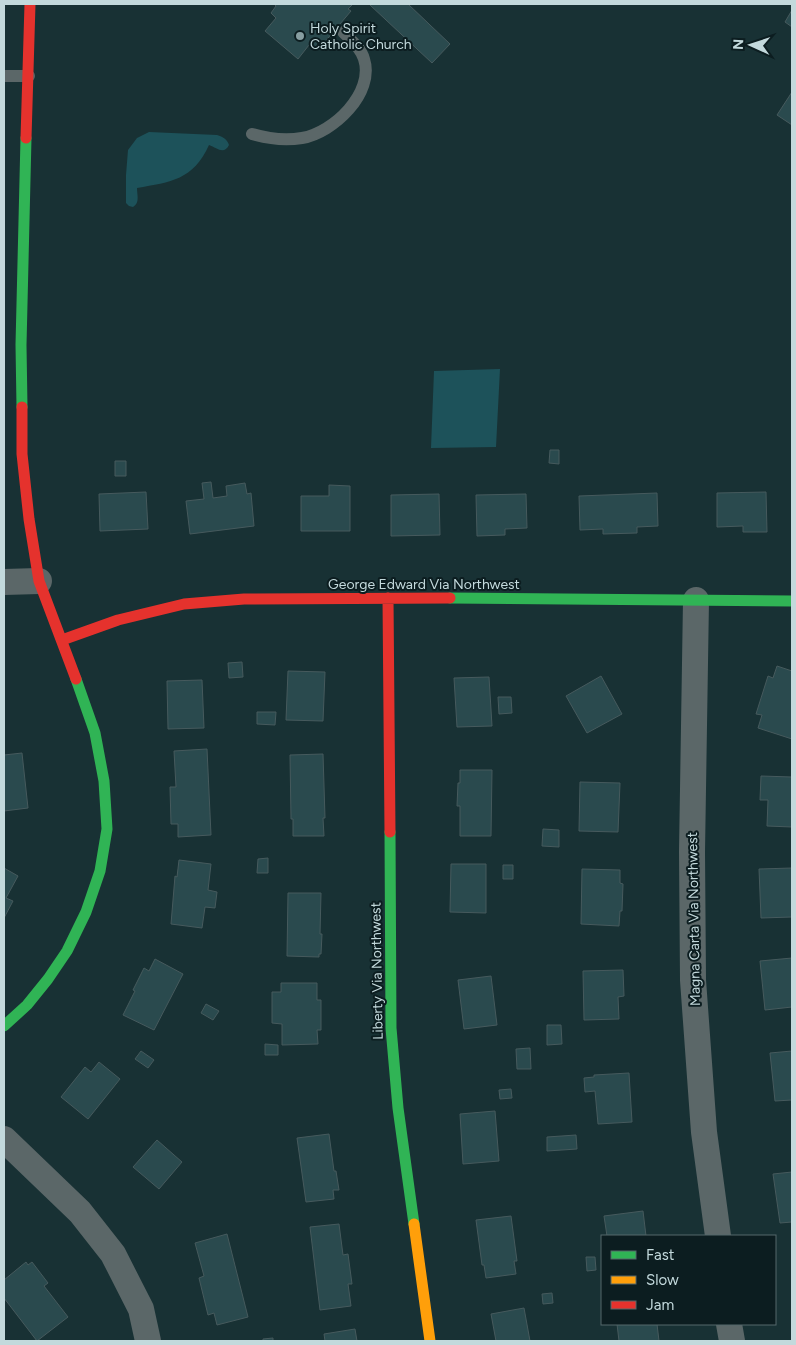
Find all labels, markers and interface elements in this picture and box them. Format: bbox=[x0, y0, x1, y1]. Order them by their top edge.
place label: Holy Spirit Catholic Church bbox=[310, 20, 412, 53]
north arrow bbox=[726, 20, 776, 70]
marker: Holy Spirit Catholic Church bbox=[294, 30, 306, 42]
text: N bbox=[730, 38, 747, 50]
street label: George Edward Via Northwest bbox=[328, 576, 520, 593]
street label: Magna Carta Via Northwest bbox=[684, 832, 704, 1006]
street label: Liberty Via Northwest bbox=[367, 902, 387, 1040]
legend bbox=[601, 1235, 776, 1325]
text: Fast bbox=[646, 1246, 675, 1264]
text: Slow bbox=[646, 1271, 679, 1289]
text: Jam bbox=[646, 1296, 674, 1314]

